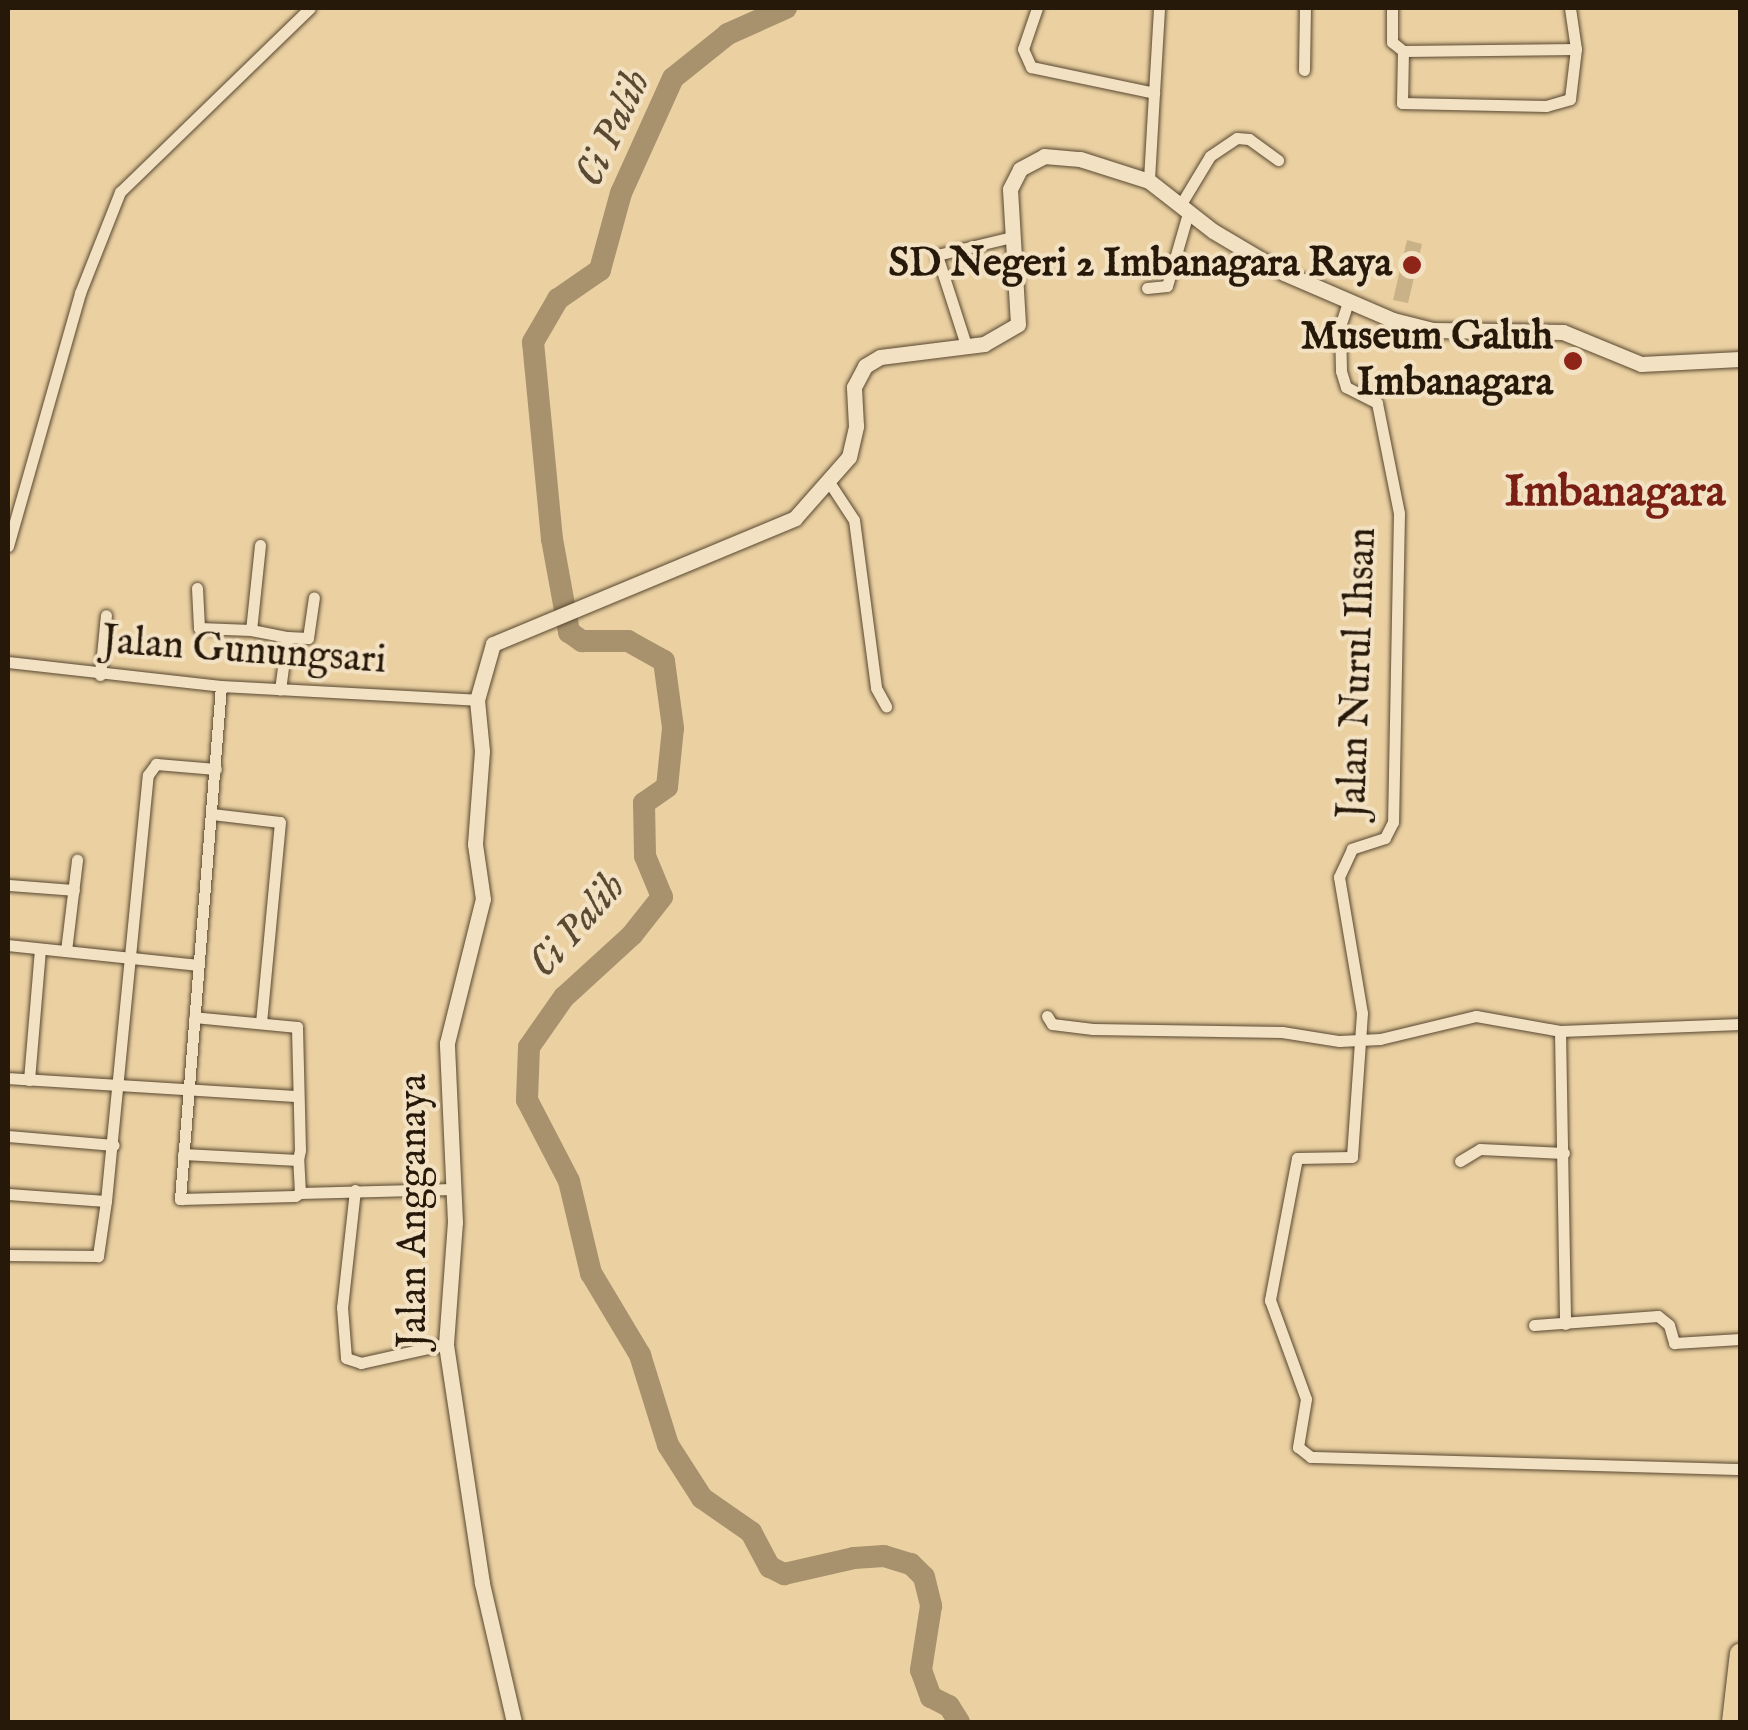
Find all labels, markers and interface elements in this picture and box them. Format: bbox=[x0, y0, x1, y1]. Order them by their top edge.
water label: Ci Palih bbox=[565, 63, 663, 195]
place label: SD Negeri 2 Imbanagara Raya bbox=[888, 241, 1392, 289]
marker: SD Negeri 2 Imbanagara Raya bbox=[1401, 254, 1423, 276]
place label: Museum Galuh Imbanagara bbox=[1300, 314, 1553, 408]
marker: Museum Galuh Imbanagara bbox=[1562, 350, 1584, 372]
district label: Imbanagara bbox=[1505, 466, 1725, 520]
street label: Jalan Nurul Ihsan bbox=[1330, 527, 1388, 819]
street label: Jalan Gunungsari bbox=[100, 618, 388, 686]
water label: Ci Palih bbox=[519, 863, 637, 989]
street label: Jalan Angganaya bbox=[391, 1074, 439, 1348]

